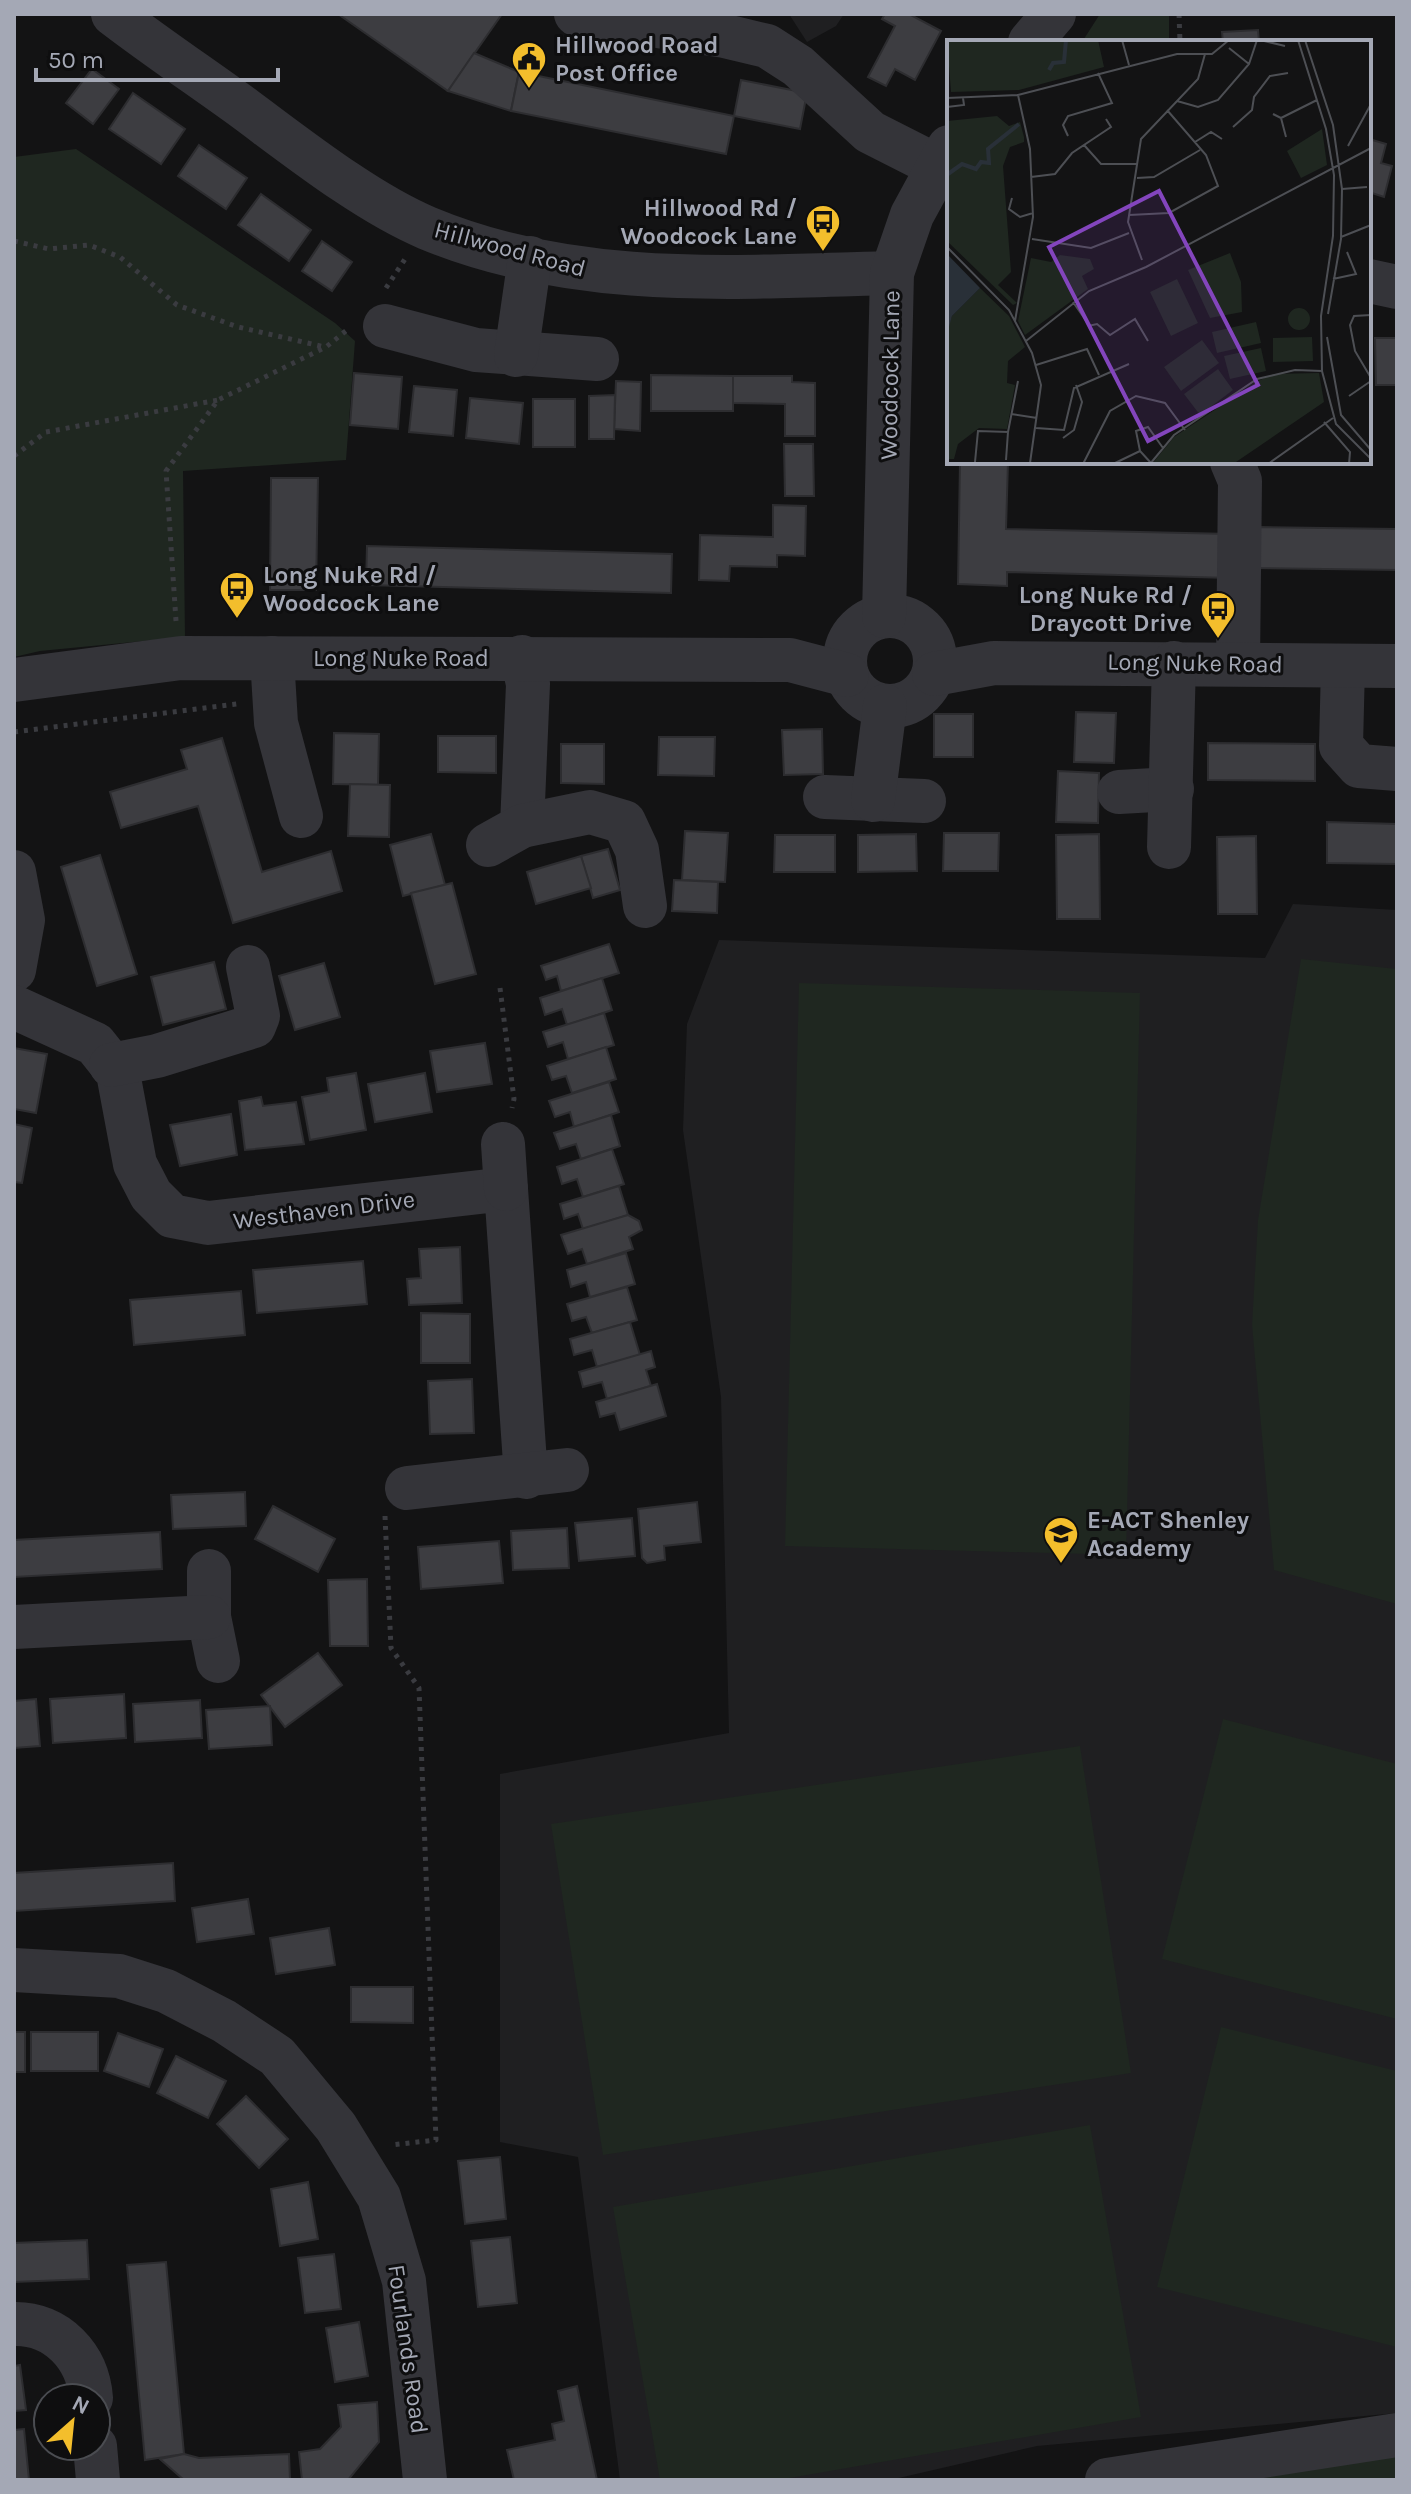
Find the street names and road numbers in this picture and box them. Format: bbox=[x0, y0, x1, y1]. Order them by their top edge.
street label: Hillwood Road bbox=[431, 215, 589, 283]
street label: Woodcock Lane bbox=[875, 290, 905, 460]
street label: Long Nuke Road bbox=[313, 644, 489, 672]
street label: Long Nuke Road bbox=[1107, 647, 1283, 679]
street label: Westhaven Drive bbox=[231, 1185, 417, 1235]
street label: Fourlands Road bbox=[382, 2263, 434, 2435]

